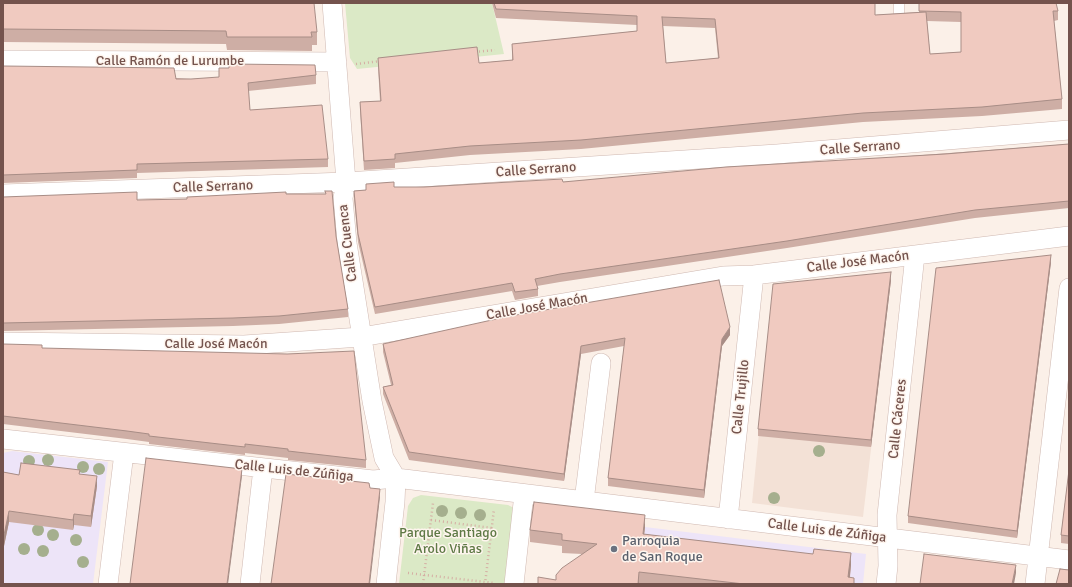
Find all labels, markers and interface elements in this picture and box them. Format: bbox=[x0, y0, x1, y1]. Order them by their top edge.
street label: Calle Ramón de Lurumbe bbox=[96, 53, 244, 69]
street label: Calle Serrano bbox=[819, 137, 901, 159]
street label: Calle Serrano bbox=[495, 159, 577, 181]
street label: Calle Serrano bbox=[172, 177, 254, 197]
street label: Calle Cuenca bbox=[335, 203, 361, 283]
street label: Calle José Macón bbox=[806, 247, 910, 277]
street label: Calle José Macón bbox=[485, 290, 589, 324]
street label: Calle José Macón bbox=[164, 336, 268, 352]
street label: Calle Trujillo bbox=[729, 359, 753, 435]
street label: Calle Cáceres bbox=[885, 378, 911, 460]
street label: Calle Luis de Zúñiga bbox=[234, 456, 354, 486]
street label: Calle Luis de Zúñiga bbox=[767, 515, 887, 547]
park label: Parque Santiago Arolo Viñas bbox=[399, 525, 497, 558]
place label: Parroquia de San Roque bbox=[622, 533, 703, 566]
marker: Parroquia de San Roque bbox=[609, 544, 619, 554]

